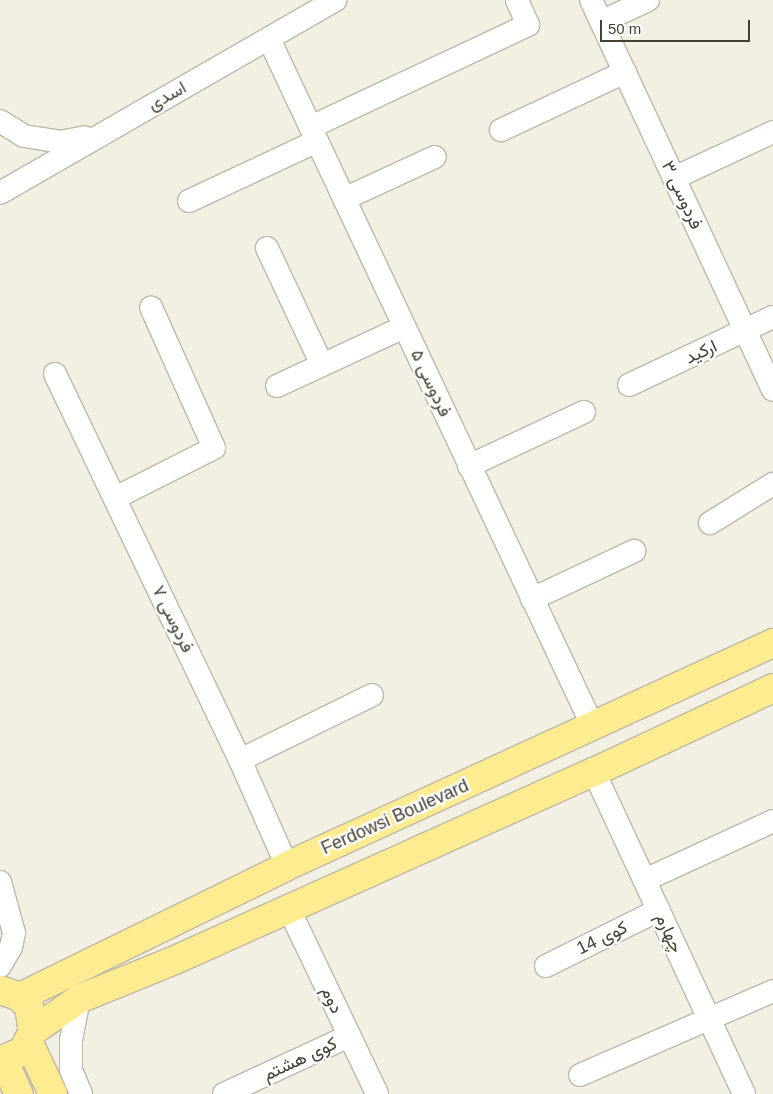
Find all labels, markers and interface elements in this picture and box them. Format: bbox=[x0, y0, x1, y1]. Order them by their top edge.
scale bar bbox=[603, 10, 753, 42]
text: 50 m bbox=[608, 20, 641, 37]
street label: اسدی bbox=[144, 77, 190, 115]
street label: فردوسی ۳ bbox=[657, 157, 707, 233]
street label: ارکید bbox=[682, 335, 720, 369]
street label: فردوسی ۵ bbox=[406, 346, 456, 420]
street label: فردوسی ۷ bbox=[148, 582, 198, 656]
street label: Ferdowsi Boulevard bbox=[318, 775, 472, 859]
street label: چهارم bbox=[651, 910, 687, 956]
street label: کوی 14 bbox=[573, 917, 631, 959]
street label: دوم bbox=[316, 983, 348, 1017]
street label: کوی هشتم bbox=[260, 1032, 340, 1086]

